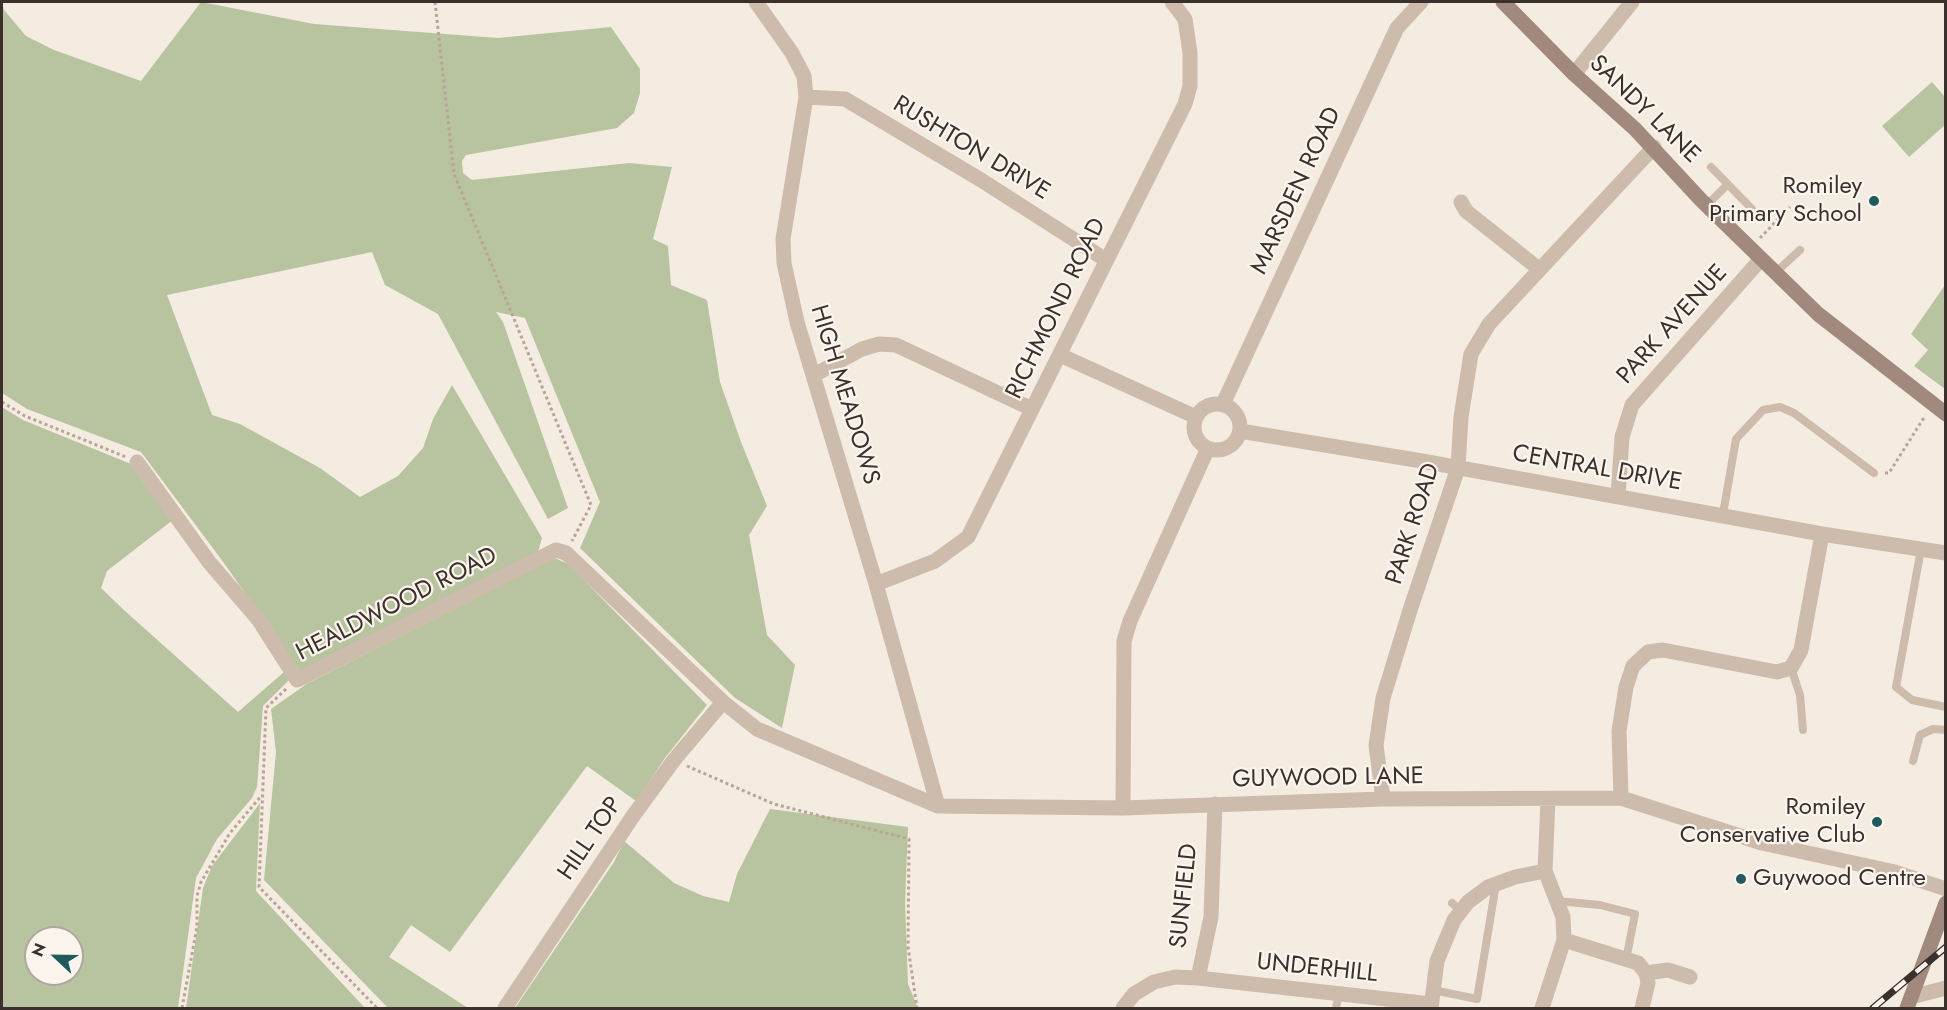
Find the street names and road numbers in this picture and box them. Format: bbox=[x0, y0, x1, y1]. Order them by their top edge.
street label: SANDY LANE bbox=[1583, 50, 1705, 170]
street label: RUSHTON DRIVE bbox=[887, 91, 1055, 207]
street label: MARSDEN ROAD bbox=[1246, 103, 1348, 279]
street label: RICHMOND ROAD bbox=[1001, 214, 1113, 404]
street label: PARK AVENUE bbox=[1612, 259, 1734, 391]
street label: HIGH MEADOWS bbox=[803, 302, 885, 488]
street label: CENTRAL DRIVE bbox=[1510, 440, 1684, 498]
street label: PARK ROAD bbox=[1381, 460, 1447, 588]
street label: HEALDWOOD ROAD bbox=[292, 542, 502, 668]
street label: GUYWOOD LANE bbox=[1232, 763, 1424, 795]
street label: HILL TOP bbox=[553, 792, 629, 886]
street label: SUNFIELD bbox=[1165, 842, 1205, 950]
street label: UNDERHILL bbox=[1255, 948, 1379, 990]

